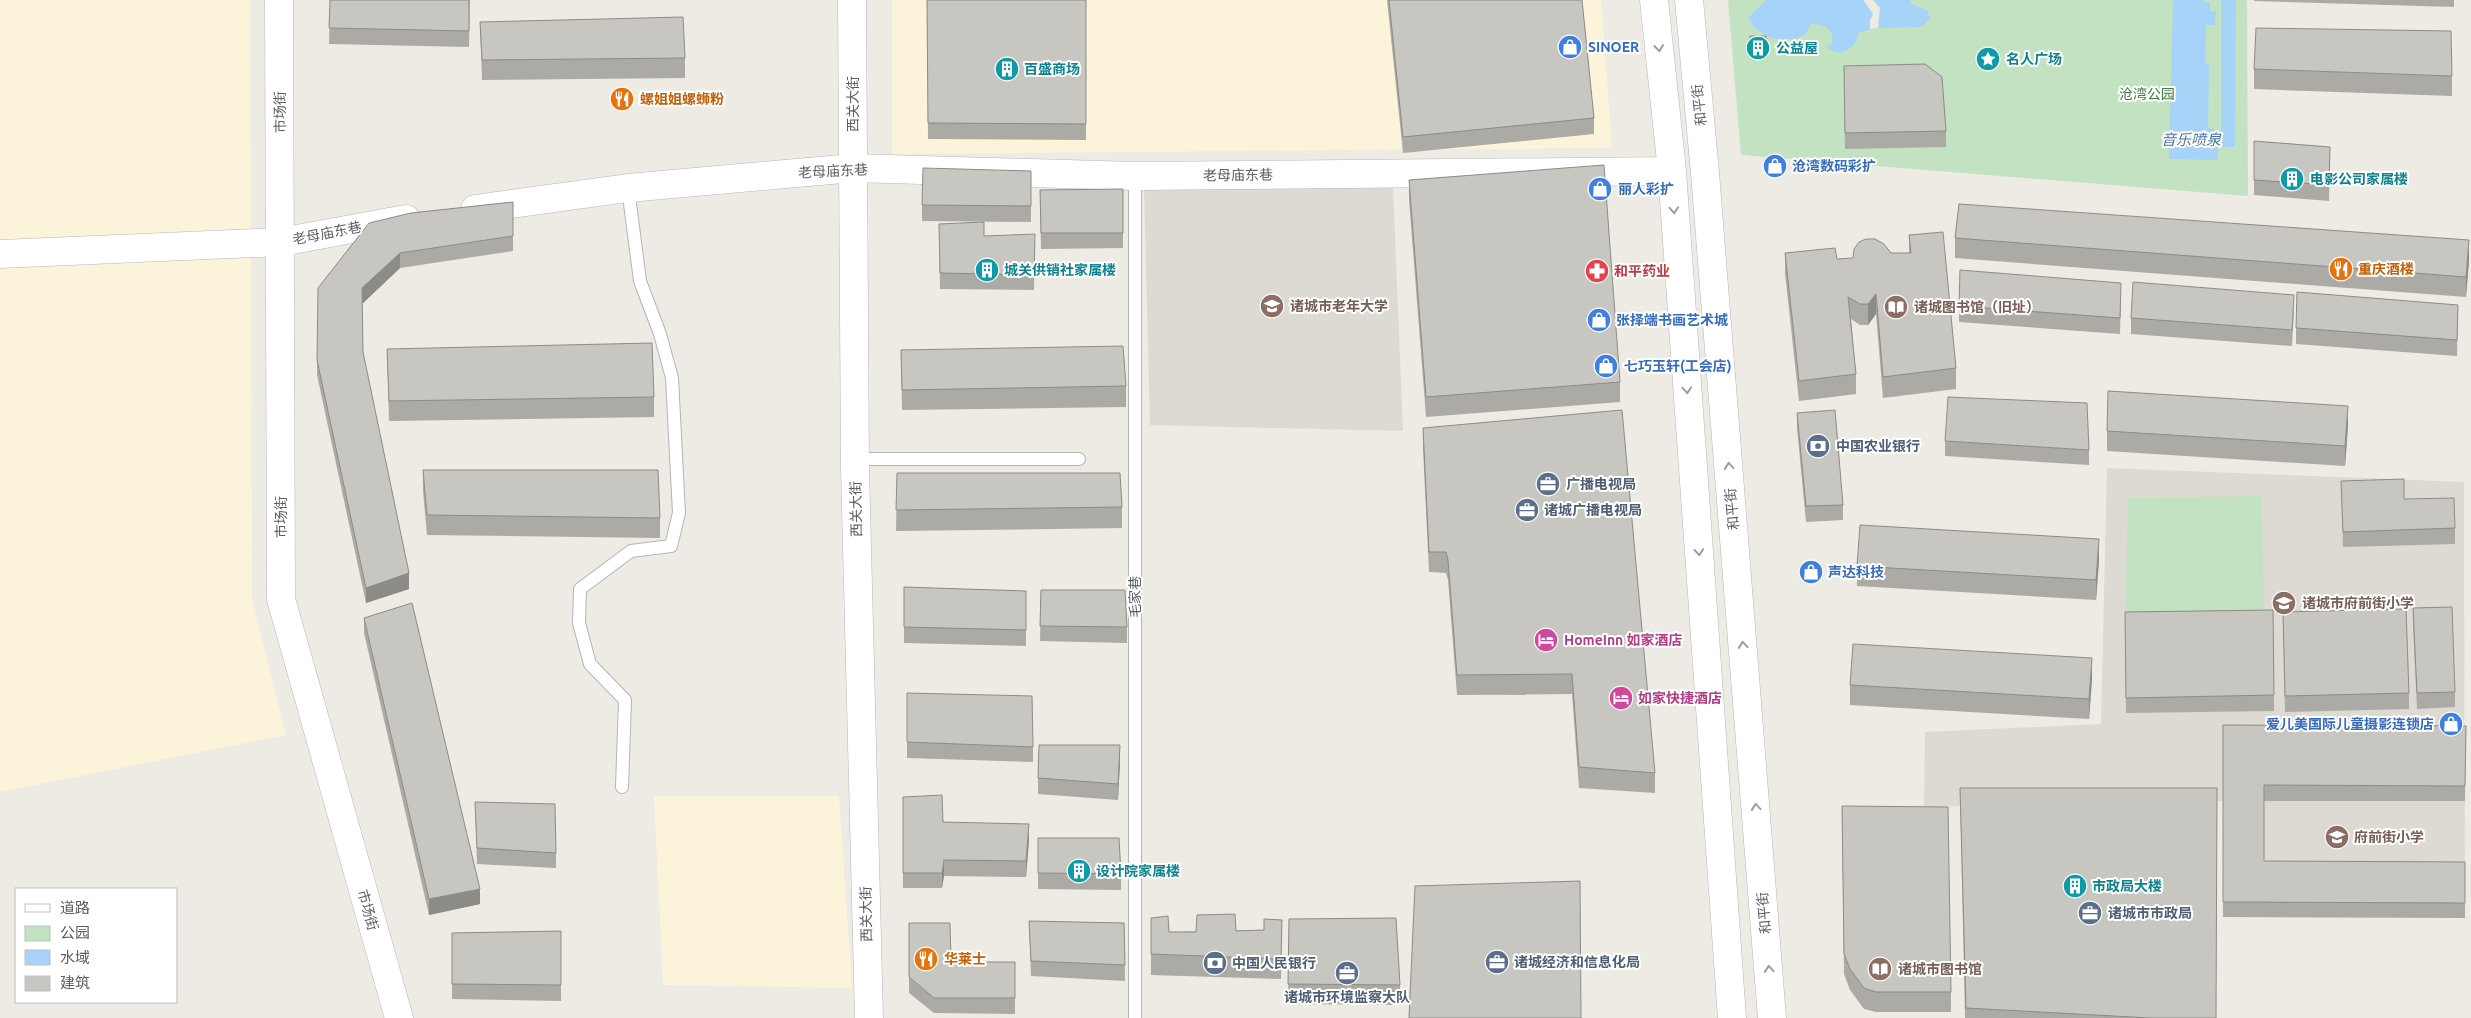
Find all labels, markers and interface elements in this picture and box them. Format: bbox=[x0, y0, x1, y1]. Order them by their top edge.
shop icon: SINOER bbox=[1557, 34, 1583, 60]
building icon: 公益屋 bbox=[1745, 35, 1771, 61]
place label: SINOER bbox=[1588, 39, 1639, 55]
place label: 公益屋 bbox=[1776, 40, 1818, 56]
one-way arrow bbox=[1653, 45, 1664, 53]
place icon: 名人广场 bbox=[1975, 46, 2001, 72]
place label: 名人广场 bbox=[2006, 51, 2062, 67]
building icon: 百盛商场 bbox=[994, 56, 1020, 82]
place label: 百盛商场 bbox=[1024, 61, 1080, 77]
street label: 西关大街 bbox=[845, 76, 861, 132]
street label: 和平街 bbox=[1689, 83, 1709, 127]
restaurant icon: 螺姐姐螺蛳粉 bbox=[609, 86, 635, 112]
park label: 沧湾公园 bbox=[2119, 86, 2175, 102]
street label: 市场街 bbox=[272, 91, 288, 133]
place label: 螺姐姐螺蛳粉 bbox=[640, 91, 724, 107]
water label: 音乐喷泉 bbox=[2161, 131, 2222, 148]
shop icon: 沧湾数码彩扩 bbox=[1762, 153, 1788, 179]
place label: 沧湾数码彩扩 bbox=[1792, 158, 1876, 174]
street label: 老母庙东巷 bbox=[798, 161, 868, 181]
street label: 老母庙东巷 bbox=[1203, 166, 1273, 184]
building icon: 电影公司家属楼 bbox=[2279, 166, 2305, 192]
place label: 电影公司家属楼 bbox=[2310, 171, 2408, 187]
shop icon: 丽人彩扩 bbox=[1587, 176, 1613, 202]
place label: 丽人彩扩 bbox=[1618, 181, 1674, 197]
one-way arrow bbox=[1669, 207, 1680, 215]
street label: 老母庙东巷 bbox=[291, 218, 363, 248]
restaurant icon: 重庆酒楼 bbox=[2328, 256, 2354, 282]
building icon: 城关供销社家属楼 bbox=[974, 257, 1000, 283]
pharmacy icon: 和平药业 bbox=[1584, 258, 1610, 284]
place label: 重庆酒楼 bbox=[2358, 261, 2414, 277]
place label: 城关供销社家属楼 bbox=[1004, 262, 1116, 278]
place label: 和平药业 bbox=[1614, 263, 1670, 279]
school or university icon: 诸城市老年大学 bbox=[1259, 293, 1285, 319]
library icon: 诸城图书馆（旧址） bbox=[1883, 294, 1909, 320]
place label: 诸城市老年大学 bbox=[1290, 298, 1388, 314]
place label: 诸城图书馆（旧址） bbox=[1914, 299, 2040, 315]
shop icon: 张择端书画艺术城 bbox=[1586, 307, 1612, 333]
place label: 张择端书画艺术城 bbox=[1616, 312, 1728, 328]
shop icon: 七巧玉轩(工会店) bbox=[1593, 353, 1619, 379]
place label: 七巧玉轩(工会店) bbox=[1624, 358, 1732, 374]
one-way arrow bbox=[1681, 386, 1692, 394]
bank icon: 中国农业银行 bbox=[1805, 433, 1831, 459]
place label: 中国农业银行 bbox=[1836, 438, 1920, 454]
one-way arrow bbox=[1723, 462, 1734, 470]
office icon: 广播电视局 bbox=[1535, 471, 1561, 497]
place label: 广播电视局 bbox=[1566, 476, 1636, 492]
street label: 西关大街 bbox=[848, 481, 864, 537]
street label: 和平街 bbox=[1722, 487, 1742, 531]
street label: 市场街 bbox=[273, 496, 289, 538]
office icon: 诸城广播电视局 bbox=[1514, 497, 1540, 523]
place label: 诸城广播电视局 bbox=[1544, 502, 1642, 518]
one-way arrow bbox=[1693, 548, 1704, 556]
shop icon: 声达科技 bbox=[1798, 559, 1824, 585]
place label: 声达科技 bbox=[1828, 564, 1884, 580]
street label: 毛家巷 bbox=[1127, 576, 1143, 618]
school or university icon: 诸城市府前街小学 bbox=[2271, 590, 2297, 616]
place label: 诸城市府前街小学 bbox=[2302, 595, 2414, 611]
hotel icon: HomeInn 如家酒店 bbox=[1533, 627, 1559, 653]
place label: HomeInn 如家酒店 bbox=[1564, 632, 1683, 648]
one-way arrow bbox=[1738, 641, 1749, 649]
hotel icon: 如家快捷酒店 bbox=[1608, 685, 1634, 711]
place label: 如家快捷酒店 bbox=[1638, 690, 1722, 706]
shop icon: 爱儿美国际儿童摄影连锁店 bbox=[2438, 711, 2464, 737]
place label: 爱儿美国际儿童摄影连锁店 bbox=[2266, 716, 2434, 732]
one-way arrow bbox=[1750, 803, 1761, 811]
school or university icon: 府前街小学 bbox=[2324, 824, 2350, 850]
place label: 府前街小学 bbox=[2354, 829, 2424, 845]
building icon: 设计院家属楼 bbox=[1066, 858, 1092, 884]
place label: 设计院家属楼 bbox=[1096, 863, 1180, 879]
building icon: 市政局大楼 bbox=[2062, 873, 2088, 899]
place label: 市政局大楼 bbox=[2092, 878, 2162, 894]
street label: 西关大街 bbox=[858, 886, 874, 942]
legend bbox=[15, 888, 178, 1003]
street label: 市场街 bbox=[355, 888, 381, 932]
street label: 和平街 bbox=[1754, 891, 1774, 935]
text: 道路 bbox=[60, 899, 90, 916]
office icon: 诸城市市政局 bbox=[2077, 900, 2103, 926]
place label: 诸城市市政局 bbox=[2108, 905, 2192, 921]
text: 公园 bbox=[60, 924, 90, 941]
restaurant icon: 华莱士 bbox=[913, 946, 939, 972]
text: 水域 bbox=[60, 949, 90, 966]
office icon: 诸城经济和信息化局 bbox=[1484, 949, 1510, 975]
bank icon: 中国人民银行 bbox=[1202, 950, 1228, 976]
place label: 华莱士 bbox=[944, 951, 986, 967]
place label: 诸城经济和信息化局 bbox=[1514, 954, 1640, 970]
place label: 中国人民银行 bbox=[1232, 955, 1316, 971]
library icon: 诸城市图书馆 bbox=[1867, 956, 1893, 982]
office icon: 诸城市环境监察大队 bbox=[1334, 960, 1360, 986]
place label: 诸城市图书馆 bbox=[1898, 961, 1982, 977]
one-way arrow bbox=[1763, 965, 1774, 973]
text: 建筑 bbox=[60, 974, 90, 991]
place label: 诸城市环境监察大队 bbox=[1284, 989, 1410, 1005]

